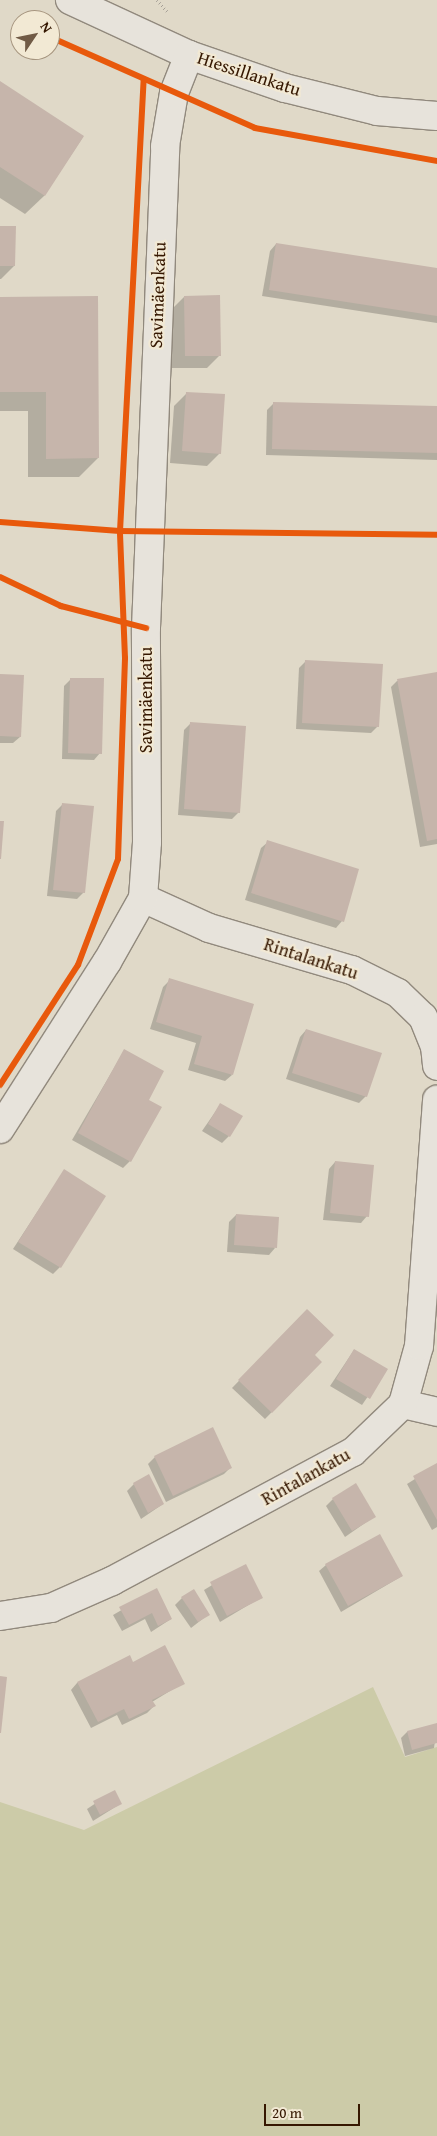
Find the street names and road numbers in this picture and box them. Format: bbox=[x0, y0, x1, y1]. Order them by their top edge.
street label: Hiessillankatu bbox=[195, 47, 303, 101]
street label: Savimäenkatu bbox=[145, 241, 171, 349]
street label: Savimäenkatu bbox=[135, 647, 157, 753]
street label: Rintalankatu bbox=[261, 934, 361, 984]
street label: Rintalankatu bbox=[258, 1444, 354, 1510]

